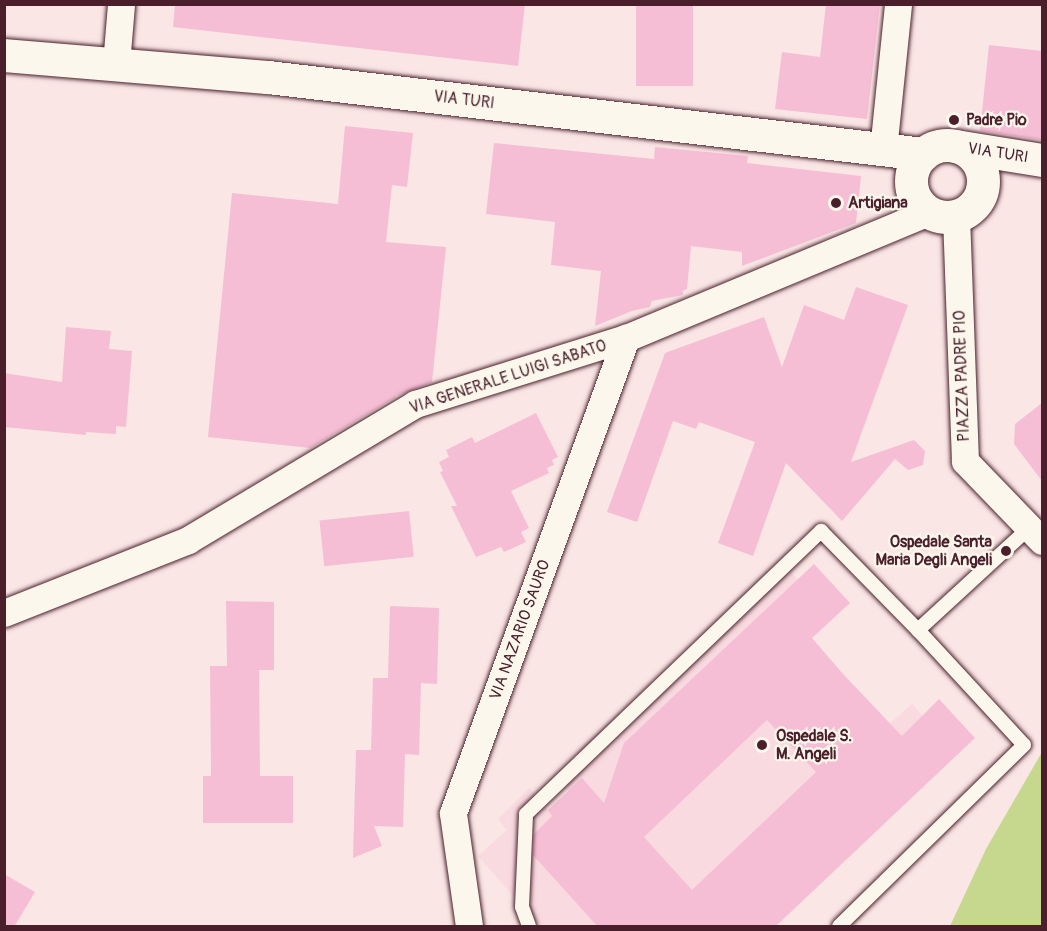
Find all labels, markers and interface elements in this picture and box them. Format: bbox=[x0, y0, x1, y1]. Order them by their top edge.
street label: VIA TURI bbox=[432, 87, 496, 113]
place label: Padre Pio bbox=[966, 110, 1026, 130]
marker: Padre Pio bbox=[947, 113, 961, 127]
street label: VIA TURI bbox=[966, 139, 1030, 167]
place label: Artigiana bbox=[848, 193, 908, 213]
marker: Artigiana bbox=[829, 196, 843, 210]
street label: PIAZZA PADRE PIO bbox=[950, 310, 974, 442]
street label: VIA GENERALE LUIGI SABATO bbox=[407, 336, 609, 418]
place label: Ospedale Santa Maria Degli Angeli bbox=[875, 532, 992, 570]
marker: Ospedale Santa Maria Degli Angeli bbox=[997, 542, 1015, 560]
street label: VIA NAZARIO SAURO bbox=[486, 557, 554, 703]
place label: Ospedale S. M. Angeli bbox=[776, 726, 852, 764]
marker: Ospedale S. M. Angeli bbox=[753, 736, 771, 754]

